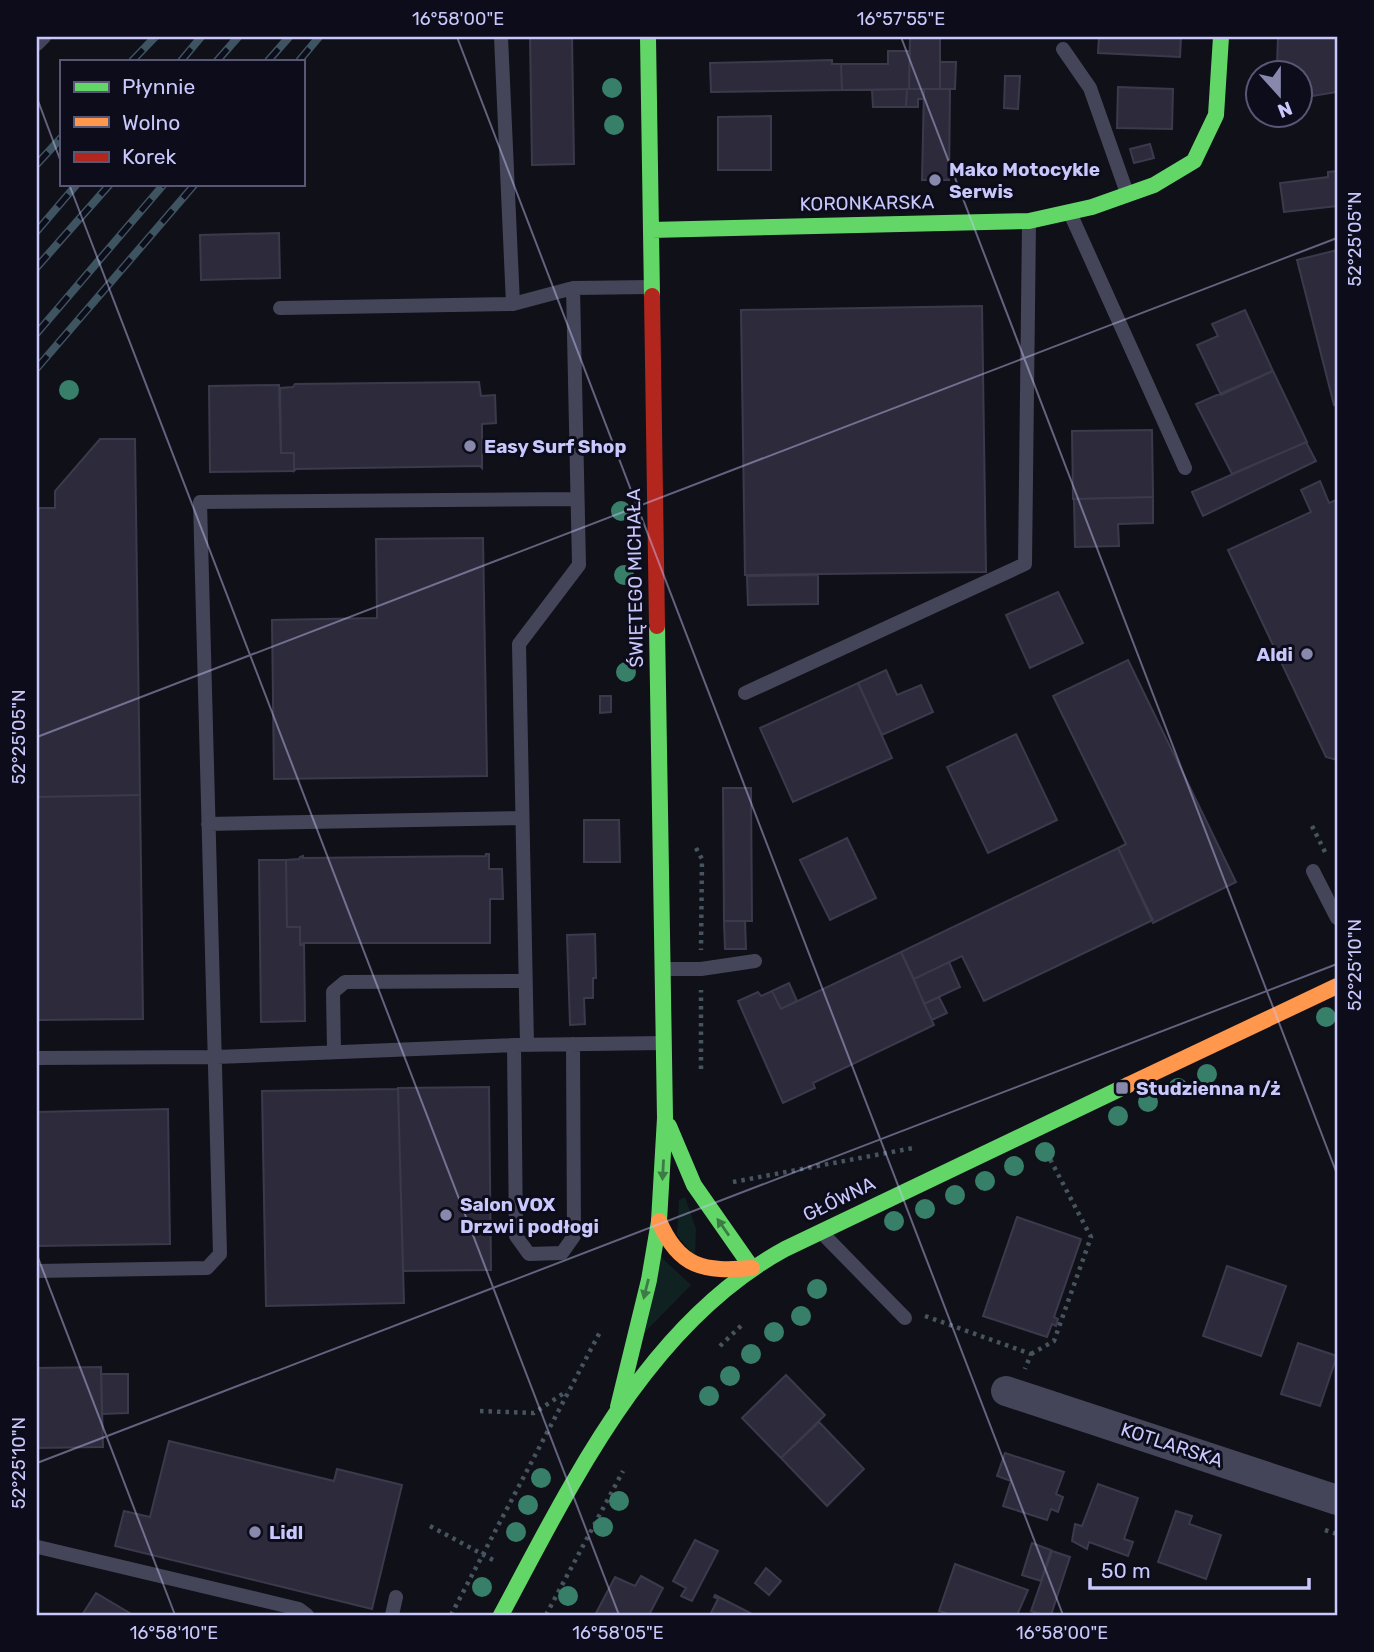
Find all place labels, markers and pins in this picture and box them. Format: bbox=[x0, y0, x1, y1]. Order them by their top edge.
place label: Mako Motocykle Serwis bbox=[949, 158, 1100, 203]
marker: Mako Motocykle Serwis bbox=[927, 172, 943, 188]
place label: Easy Surf Shop bbox=[484, 435, 626, 458]
marker: Easy Surf Shop bbox=[462, 438, 478, 454]
place label: Aldi bbox=[1257, 643, 1293, 666]
marker: Aldi bbox=[1299, 646, 1315, 662]
place label: Studzienna n/ż bbox=[1136, 1077, 1281, 1100]
marker: Studzienna n/ż bbox=[1114, 1080, 1130, 1096]
place label: Salon VOX Drzwi i podłogi bbox=[460, 1193, 599, 1238]
marker: Salon VOX Drzwi i podłogi bbox=[438, 1207, 454, 1223]
place label: Lidl bbox=[269, 1521, 303, 1544]
marker: Lidl bbox=[247, 1524, 263, 1540]

